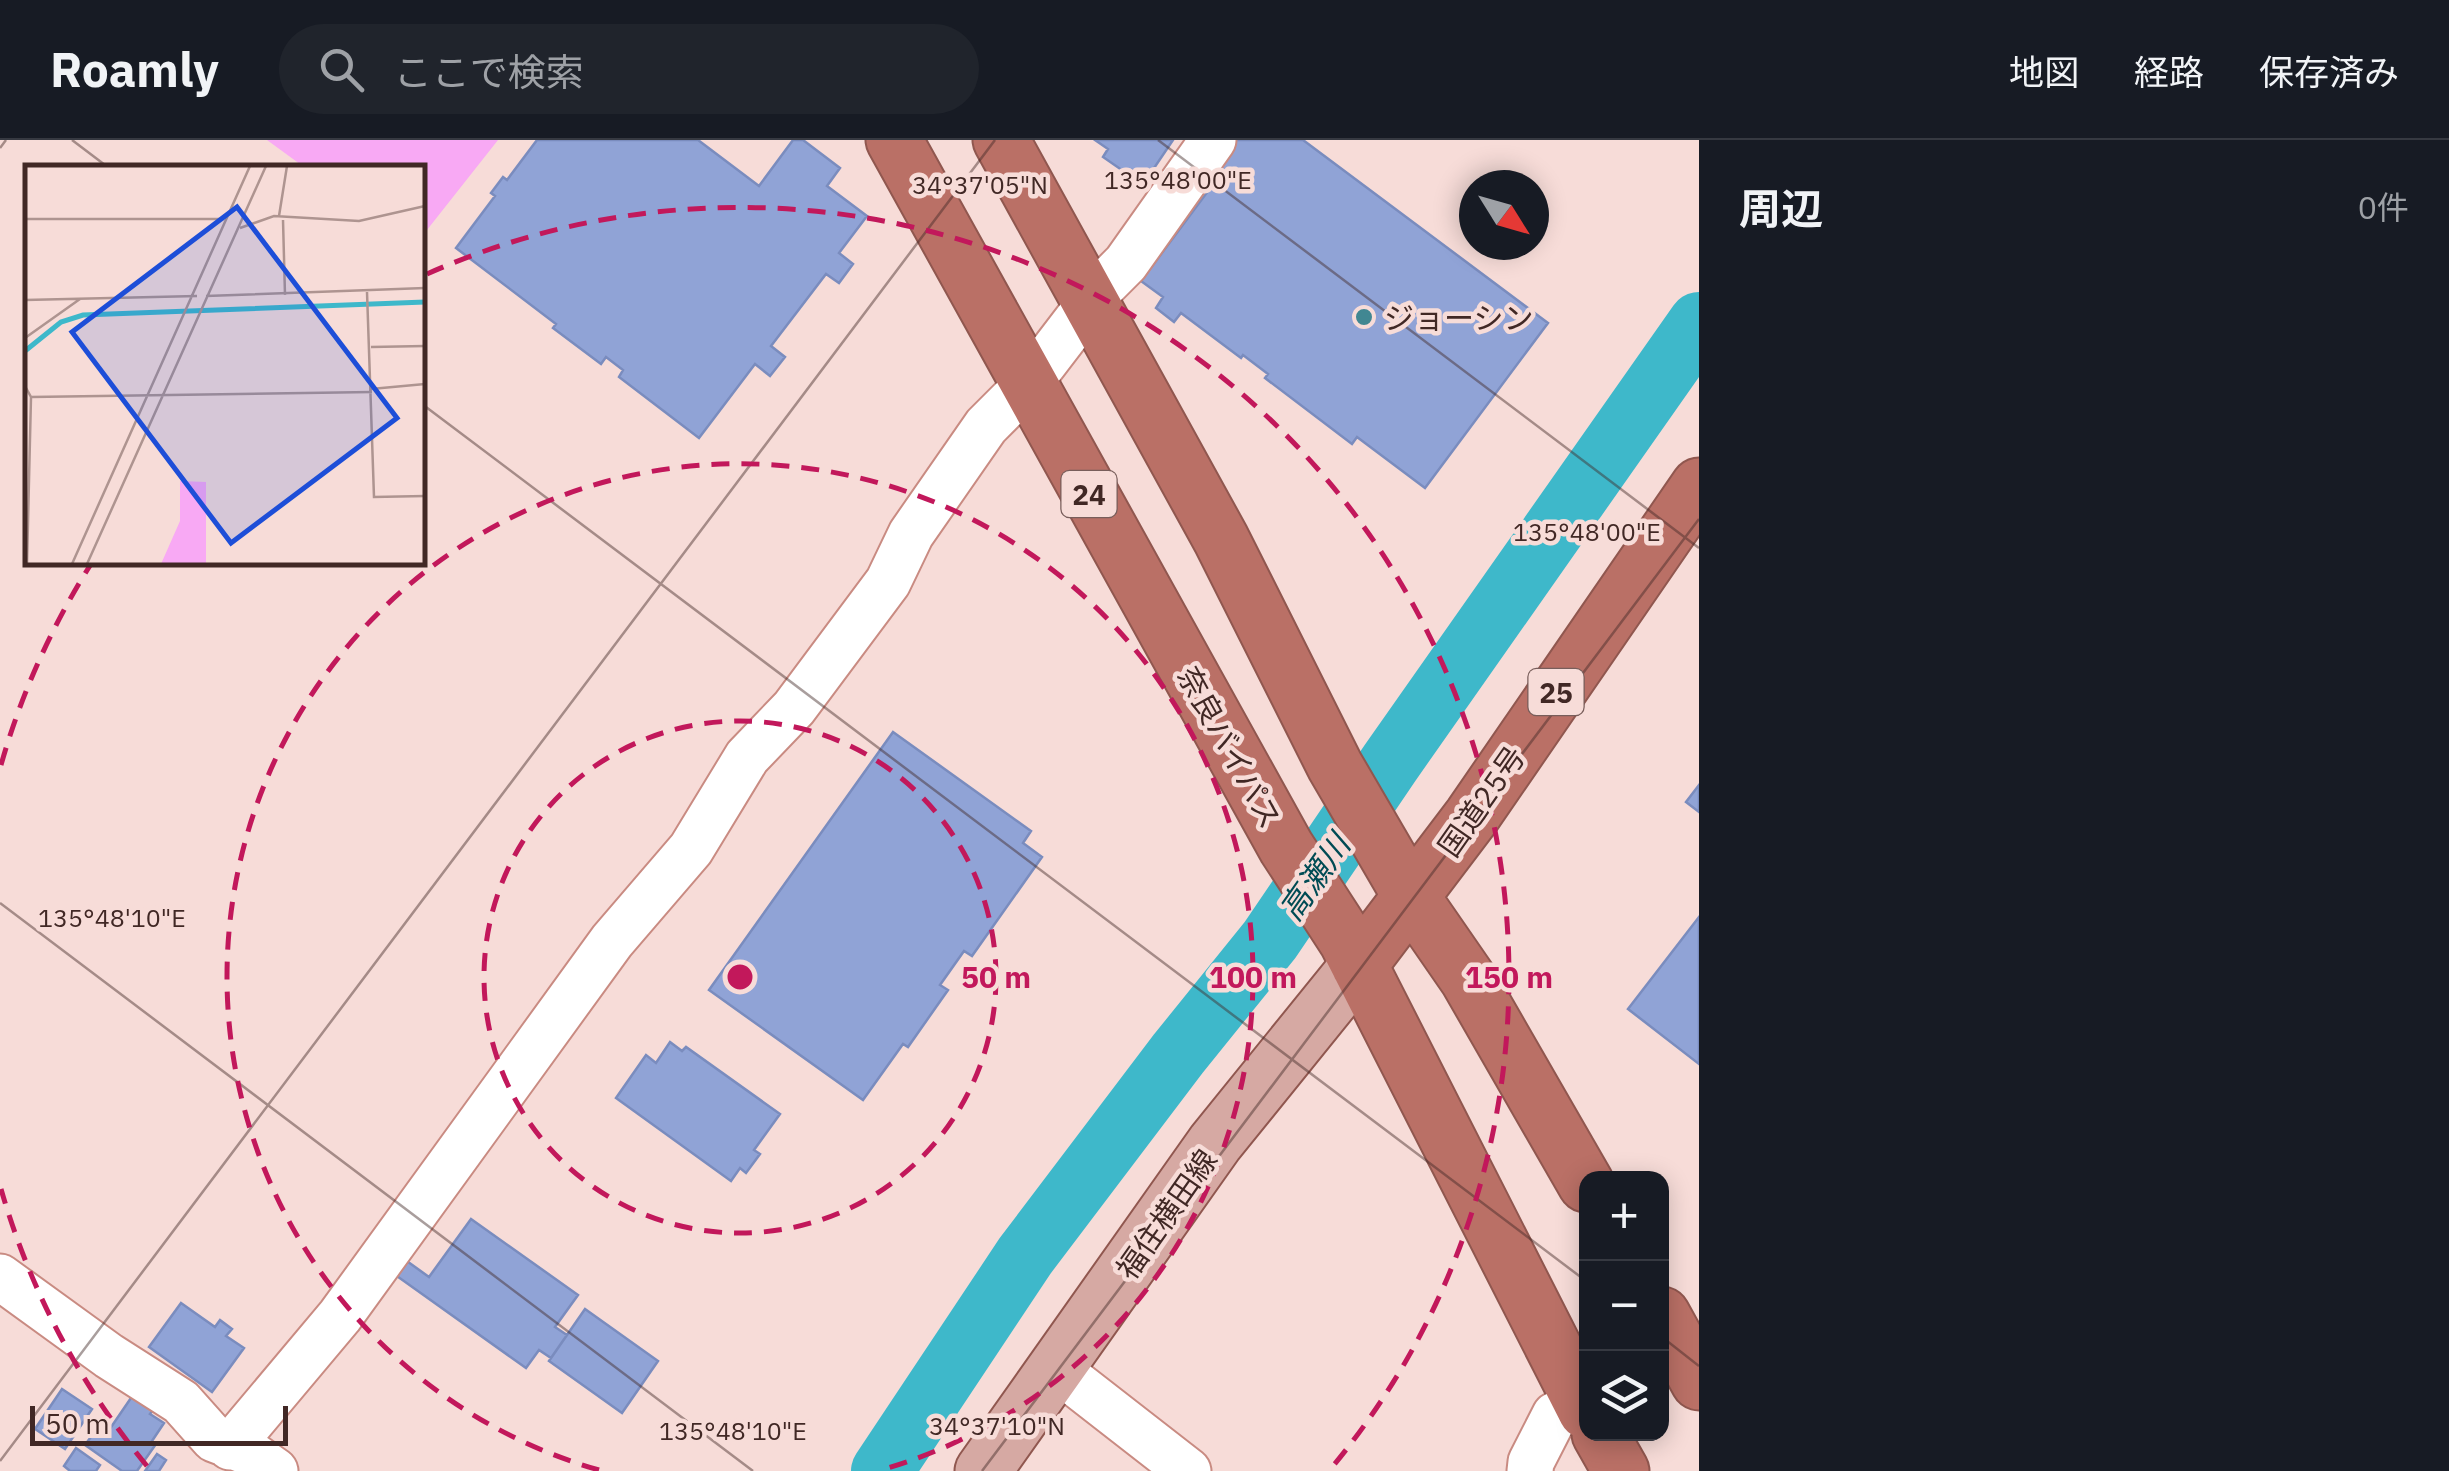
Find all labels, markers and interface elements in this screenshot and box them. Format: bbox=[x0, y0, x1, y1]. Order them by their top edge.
search box bbox=[279, 24, 979, 114]
text: Roamly bbox=[50, 38, 219, 100]
icon: search bbox=[314, 42, 369, 97]
text: ここで検索 bbox=[394, 47, 584, 96]
text: 地図 bbox=[2009, 49, 2079, 95]
text: 経路 bbox=[2134, 49, 2204, 95]
text: 保存済み bbox=[2259, 49, 2399, 95]
text: 135°48'00"E bbox=[1104, 163, 1252, 196]
inset map bbox=[25, 165, 425, 565]
text: 34°37'05"N bbox=[912, 168, 1048, 201]
north arrow bbox=[1459, 170, 1549, 260]
text: 周辺 bbox=[1739, 181, 1823, 236]
text: 0件 bbox=[2358, 186, 2409, 228]
place label: ジョーシン bbox=[1384, 298, 1533, 337]
marker: ジョーシン bbox=[1353, 306, 1375, 328]
road number: 24 bbox=[1062, 471, 1116, 517]
text: 135°48'00"E bbox=[1513, 515, 1661, 548]
street label: 奈良バイパス bbox=[1169, 659, 1291, 835]
road number: 25 bbox=[1528, 669, 1584, 715]
street label: 国道25号 bbox=[1429, 738, 1533, 864]
water label: 高瀬川 bbox=[1269, 823, 1360, 928]
text: 135°48'10"E bbox=[38, 901, 186, 934]
text: 50 m bbox=[961, 957, 1031, 996]
text: 100 m bbox=[1209, 957, 1297, 996]
text: 150 m bbox=[1465, 957, 1553, 996]
centre of rings bbox=[722, 959, 758, 995]
street label: 福住横田線 bbox=[1107, 1141, 1225, 1287]
map controls bbox=[1579, 1171, 1669, 1441]
button: + bbox=[1579, 1171, 1669, 1261]
button: − bbox=[1579, 1261, 1669, 1351]
button: layers bbox=[1579, 1351, 1669, 1441]
scale bar bbox=[30, 1401, 288, 1446]
text: 50 m bbox=[45, 1405, 110, 1442]
text: 34°37'10"N bbox=[929, 1409, 1065, 1442]
text: 135°48'10"E bbox=[659, 1414, 807, 1447]

